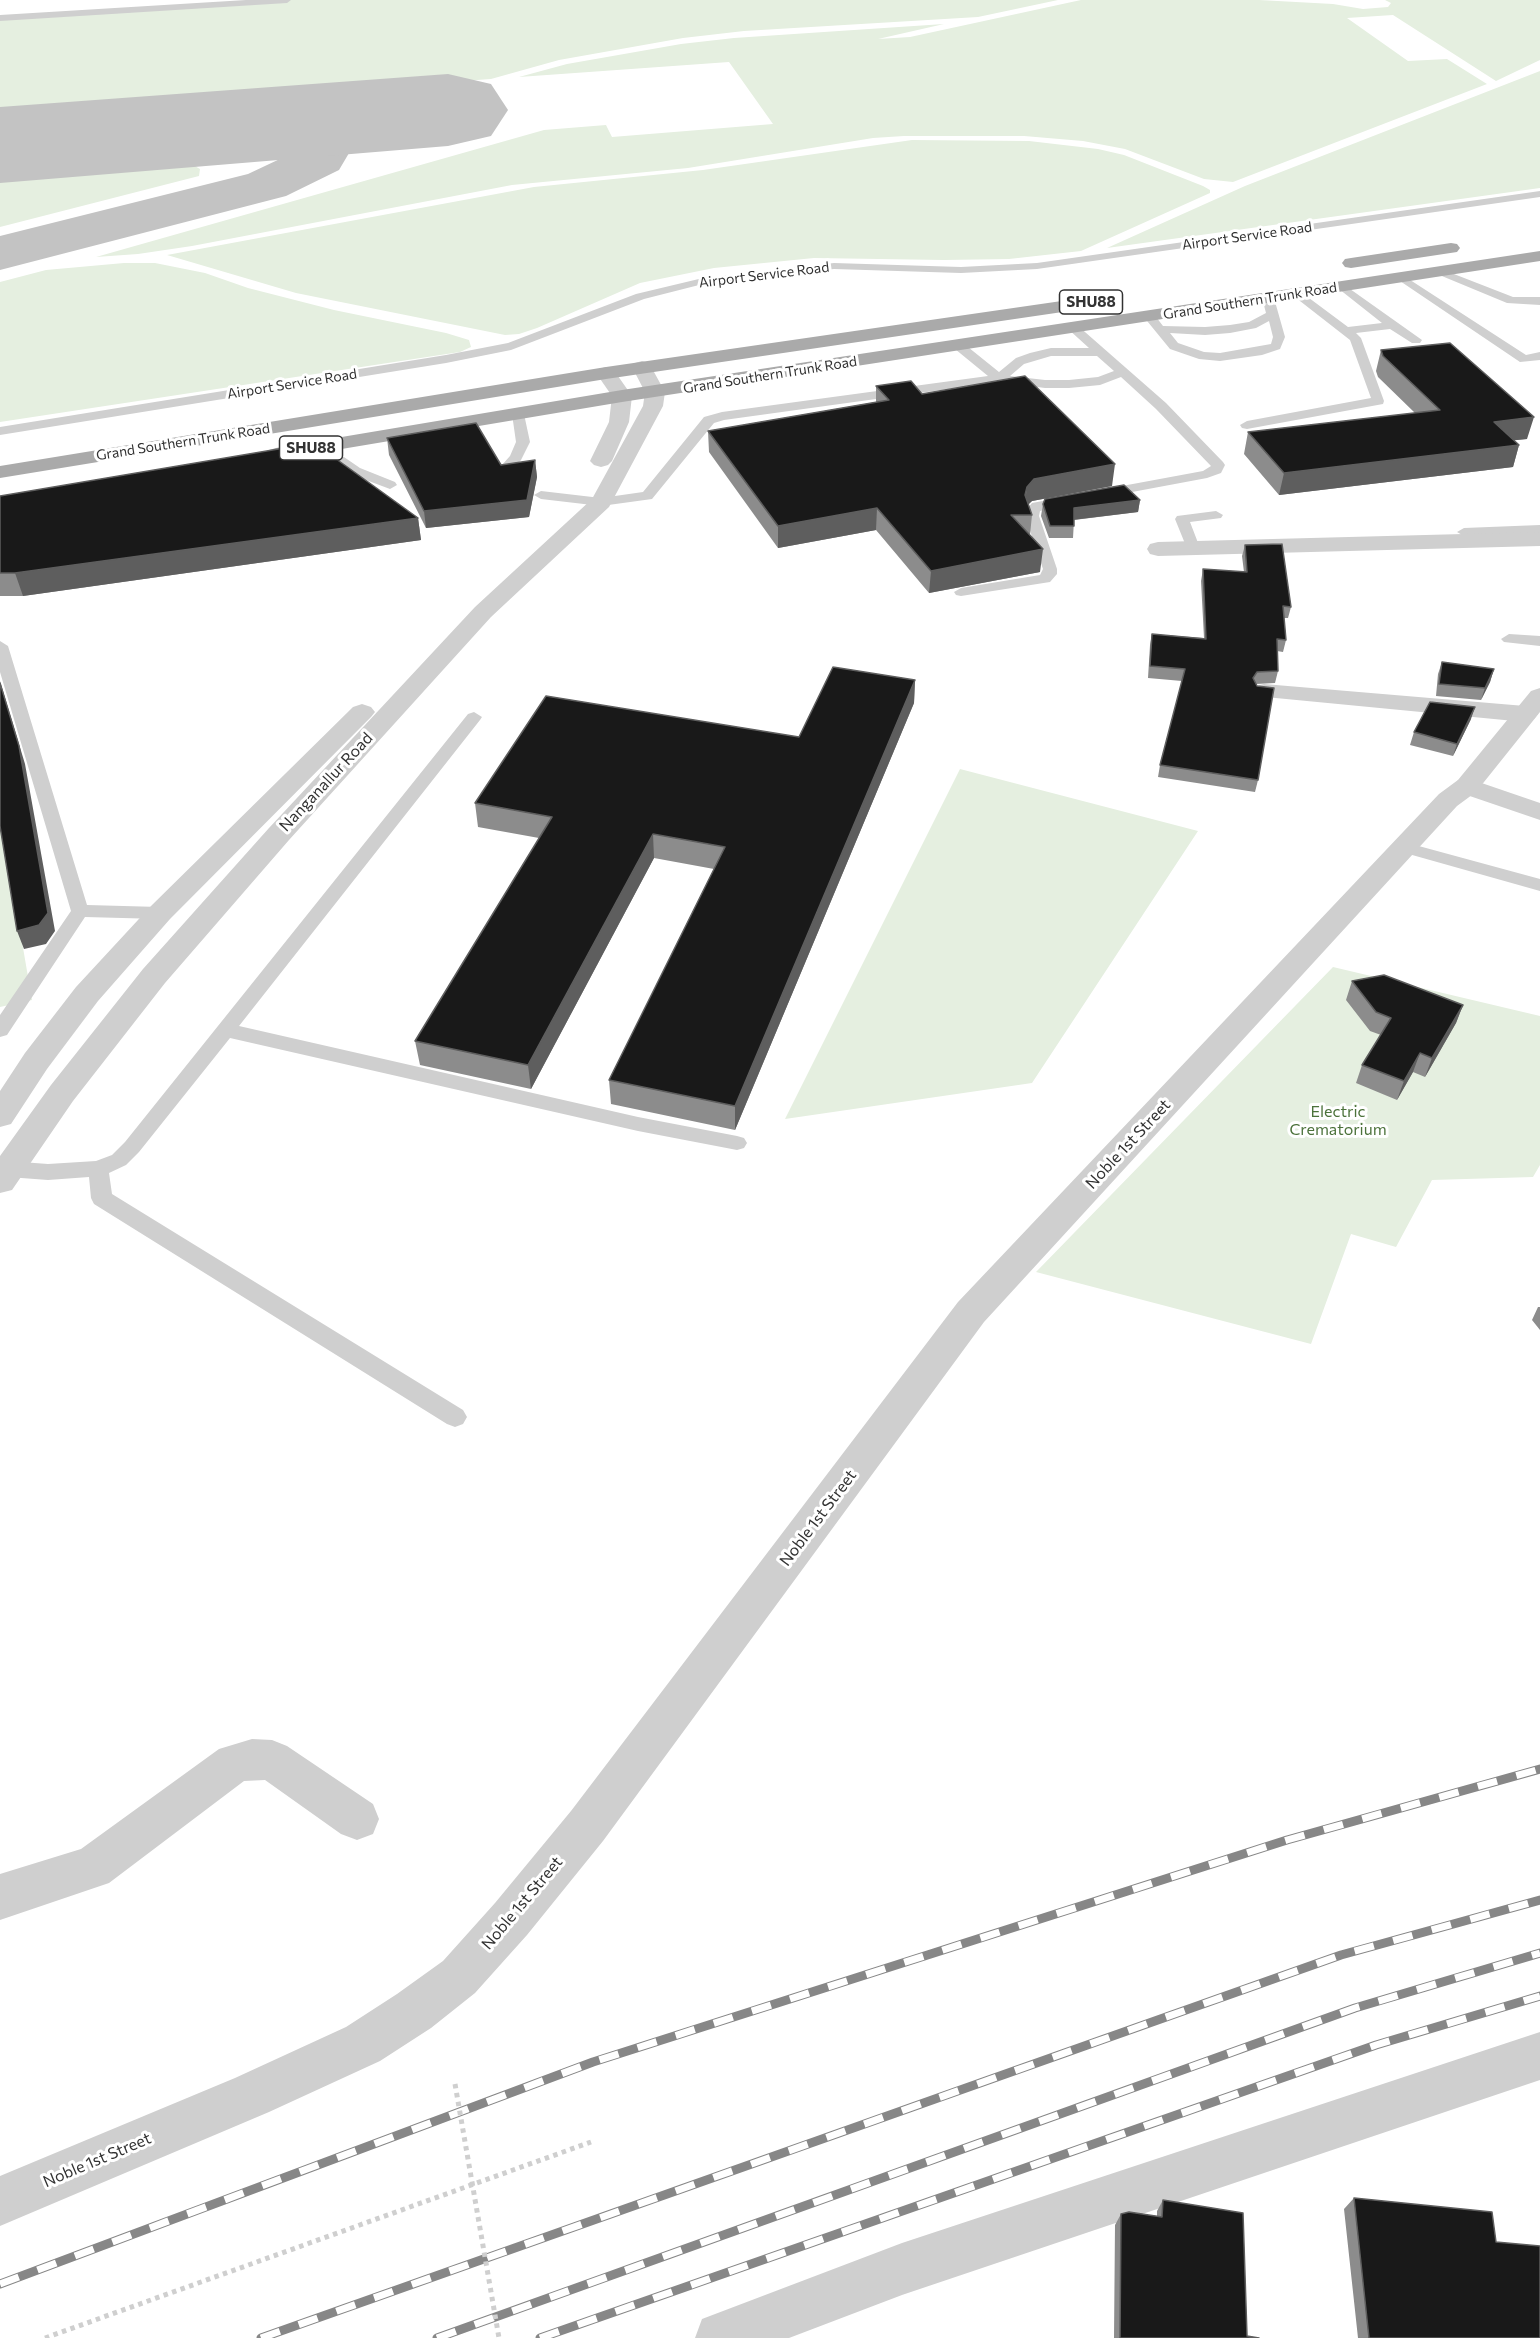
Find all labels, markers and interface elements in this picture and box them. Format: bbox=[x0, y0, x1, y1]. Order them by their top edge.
street label: Airport Service Road bbox=[1181, 219, 1313, 253]
street label: Airport Service Road bbox=[698, 259, 830, 291]
street label: Grand Southern Trunk Road bbox=[1162, 279, 1338, 323]
road number: SHU88 bbox=[1060, 290, 1122, 314]
street label: Grand Southern Trunk Road bbox=[682, 353, 858, 397]
street label: Airport Service Road bbox=[226, 365, 358, 403]
street label: Grand Southern Trunk Road bbox=[95, 420, 271, 464]
road number: SHU88 bbox=[280, 436, 342, 460]
street label: Nanganallur Road bbox=[275, 729, 377, 835]
street label: Noble 1st Street bbox=[1082, 1095, 1174, 1193]
park label: Electric Crematorium bbox=[1289, 1102, 1387, 1140]
street label: Noble 1st Street bbox=[776, 1466, 860, 1570]
street label: Noble 1st Street bbox=[477, 1853, 567, 1953]
street label: Noble 1st Street bbox=[40, 2129, 154, 2191]

